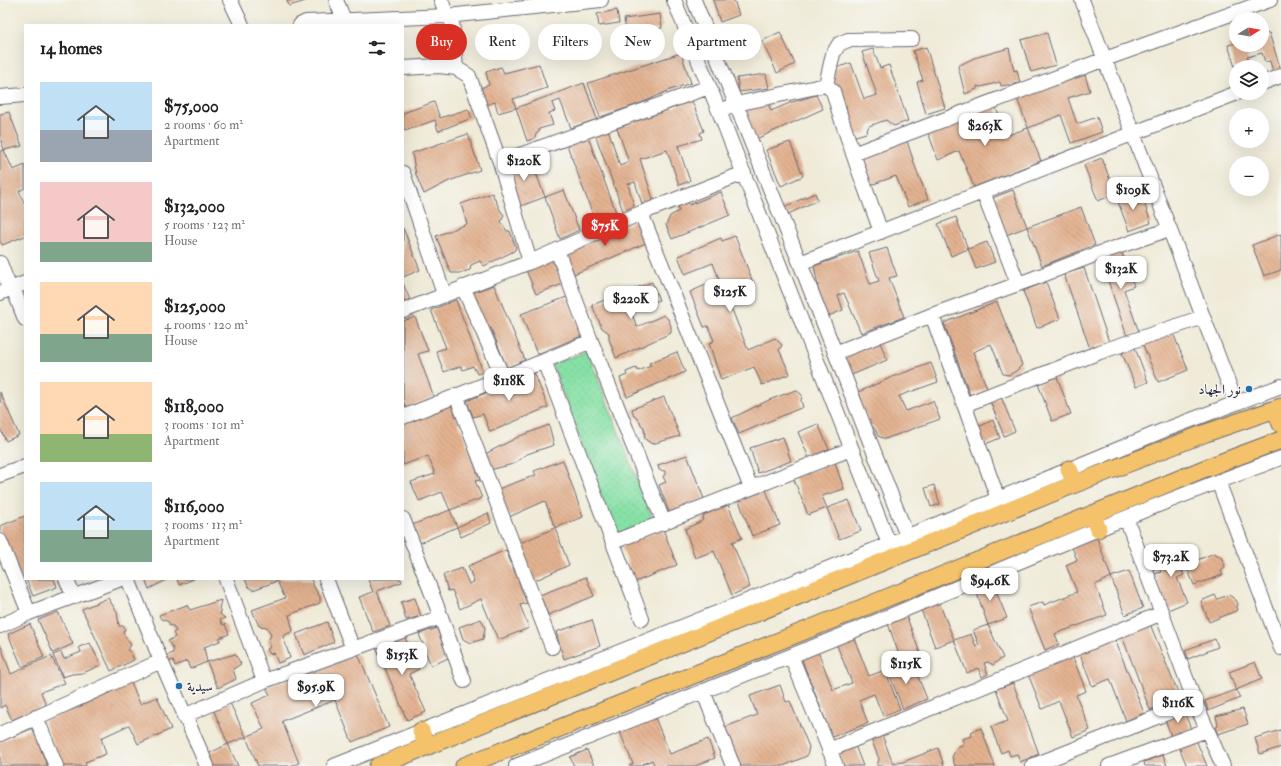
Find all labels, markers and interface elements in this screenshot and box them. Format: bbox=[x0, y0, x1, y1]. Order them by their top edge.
north arrow bbox=[1229, 12, 1269, 52]
map controls bbox=[1229, 12, 1269, 196]
chip: Buy bbox=[416, 24, 467, 60]
chip: Rent bbox=[475, 24, 530, 60]
chip: Filters bbox=[538, 24, 602, 60]
chip: New bbox=[610, 24, 665, 60]
chip: Apartment bbox=[673, 24, 761, 60]
icon: filters bbox=[366, 37, 388, 59]
text: 14 homes bbox=[40, 38, 102, 59]
button: layers bbox=[1229, 60, 1269, 100]
text: $75,000 bbox=[164, 96, 219, 117]
icon: home bbox=[72, 98, 120, 146]
button: + bbox=[1229, 108, 1269, 148]
pin: $263K bbox=[957, 113, 1013, 147]
text: 2 rooms · 60 m² bbox=[164, 117, 243, 133]
text: $263K bbox=[968, 118, 1002, 134]
text: Apartment bbox=[164, 133, 220, 149]
pin: $120K bbox=[496, 148, 552, 182]
text: $120K bbox=[507, 153, 541, 169]
button: − bbox=[1229, 156, 1269, 196]
pin: $109K bbox=[1105, 177, 1161, 211]
text: $109K bbox=[1116, 182, 1150, 198]
text: $132,000 bbox=[164, 196, 225, 217]
icon: home bbox=[72, 198, 120, 246]
pin: $75K bbox=[581, 213, 629, 247]
text: 5 rooms · 123 m² bbox=[164, 217, 245, 233]
text: $75K bbox=[591, 218, 619, 234]
text: House bbox=[164, 233, 197, 249]
pin: $132K bbox=[1093, 256, 1149, 290]
text: $132K bbox=[1105, 261, 1137, 277]
pin: $125K bbox=[702, 279, 758, 313]
text: $125K bbox=[713, 284, 747, 300]
pin: $220K bbox=[603, 286, 659, 320]
text: $220K bbox=[613, 291, 649, 307]
text: $125,000 bbox=[164, 296, 226, 317]
icon: home bbox=[72, 298, 120, 346]
text: 4 rooms · 120 m² bbox=[164, 317, 248, 333]
text: House bbox=[164, 333, 197, 349]
pin: $118K bbox=[481, 368, 537, 402]
text: $118K bbox=[493, 373, 525, 389]
place label: نور الجهاد bbox=[1198, 381, 1241, 398]
marker: نور الجهاد bbox=[1244, 384, 1254, 394]
text: $118,000 bbox=[164, 396, 224, 417]
icon: home bbox=[72, 398, 120, 446]
text: 3 rooms · 101 m² bbox=[164, 417, 244, 433]
text: Apartment bbox=[164, 433, 220, 449]
text: $116,000 bbox=[164, 496, 224, 517]
icon: home bbox=[72, 498, 120, 546]
text: 3 rooms · 113 m² bbox=[164, 517, 242, 533]
text: Apartment bbox=[164, 533, 220, 549]
pin: $73.2K bbox=[1138, 544, 1204, 578]
text: $73.2K bbox=[1153, 549, 1189, 565]
pin: $94.6K bbox=[957, 568, 1023, 602]
text: $94.6K bbox=[970, 573, 1010, 589]
pin: $153K bbox=[374, 642, 430, 676]
text: $153K bbox=[386, 647, 418, 663]
pin: $115K bbox=[878, 651, 934, 685]
text: $115K bbox=[890, 656, 922, 672]
pin: $95.9K bbox=[283, 674, 349, 708]
place label: سيدية bbox=[187, 678, 213, 695]
text: $95.9K bbox=[297, 679, 335, 695]
marker: سيدية bbox=[174, 681, 184, 691]
pin: $116K bbox=[1150, 690, 1206, 724]
text: $116K bbox=[1162, 695, 1194, 711]

